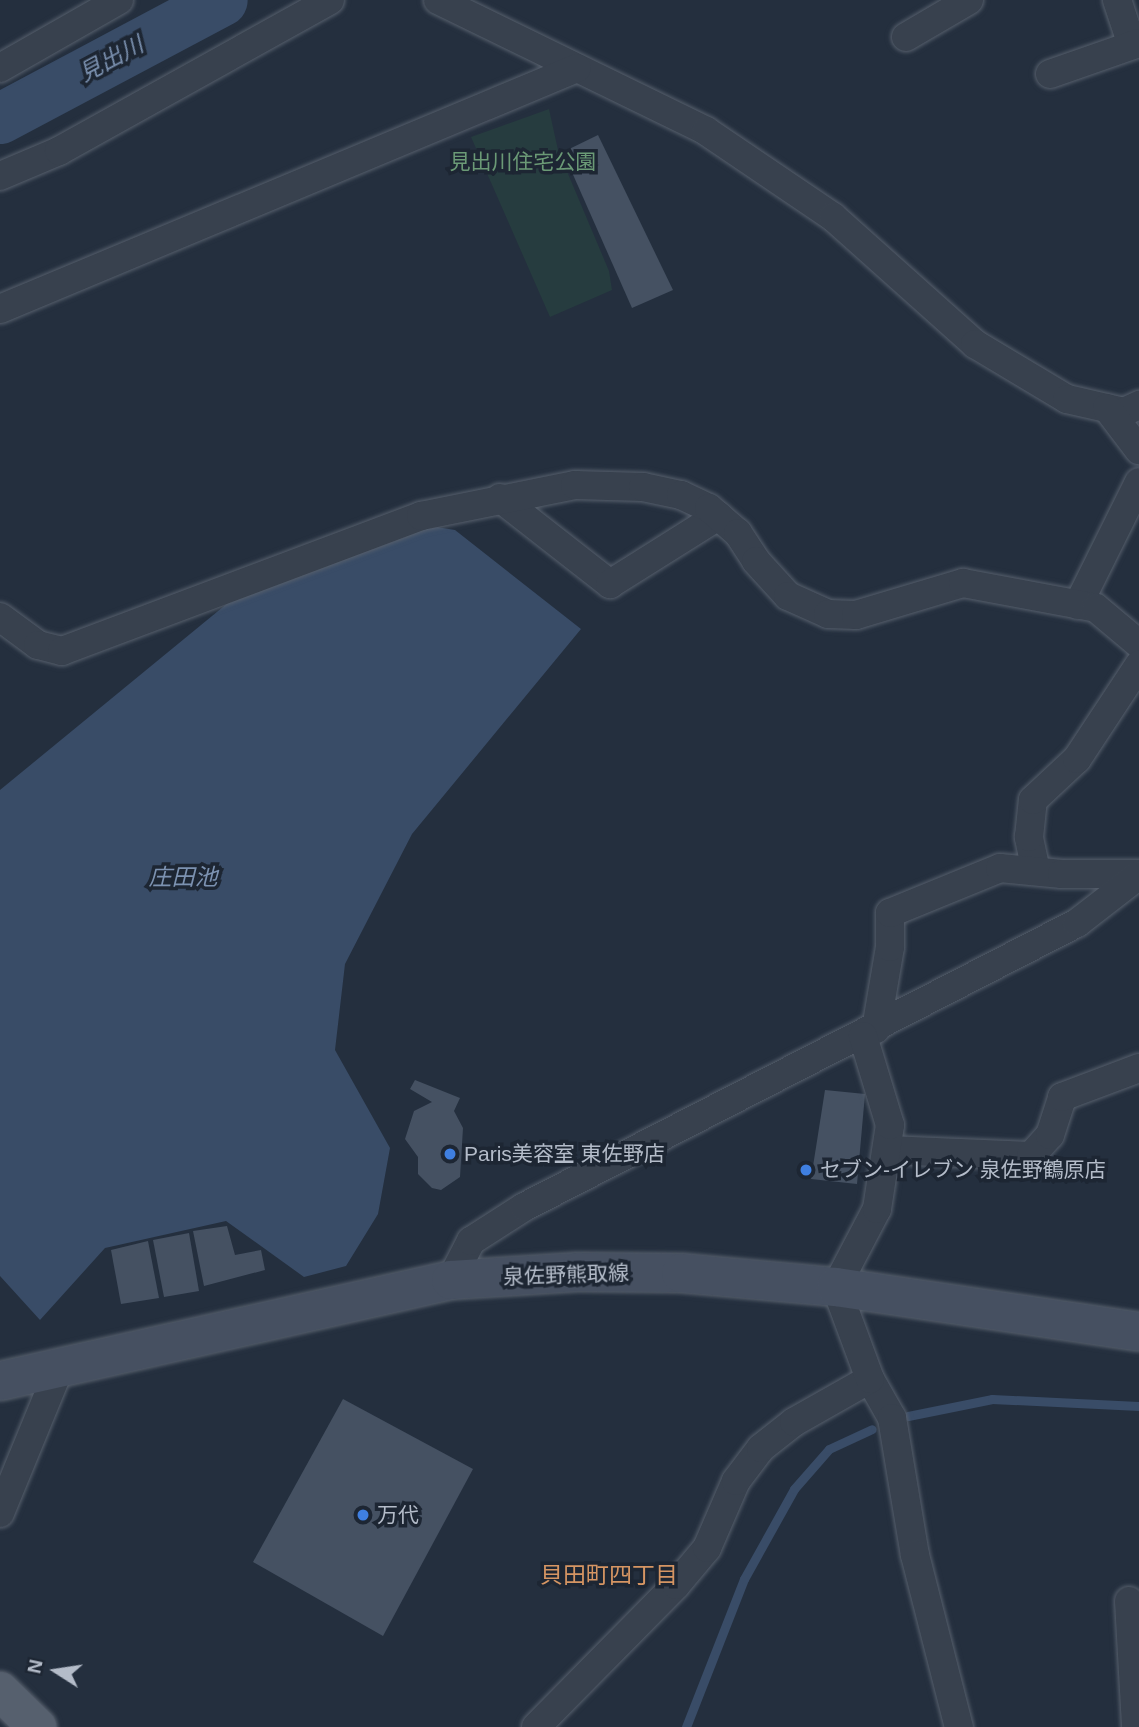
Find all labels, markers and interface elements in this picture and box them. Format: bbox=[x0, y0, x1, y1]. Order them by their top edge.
water label: 見出川 bbox=[74, 31, 148, 87]
park label: 見出川住宅公園 bbox=[450, 149, 596, 175]
water label: 庄田池 bbox=[149, 863, 217, 891]
place label: Paris美容室 東佐野店 bbox=[464, 1141, 665, 1167]
marker: Paris美容室 東佐野店 bbox=[442, 1146, 458, 1162]
place label: セブン-イレブン 泉佐野鶴原店 bbox=[820, 1157, 1106, 1183]
marker: セブン-イレブン 泉佐野鶴原店 bbox=[798, 1162, 814, 1178]
street label: 泉佐野熊取線 bbox=[503, 1260, 629, 1290]
place label: 万代 bbox=[377, 1502, 419, 1528]
marker: 万代 bbox=[355, 1507, 371, 1523]
district label: 貝田町四丁目 bbox=[540, 1561, 678, 1589]
north arrow bbox=[21, 1636, 91, 1706]
text: N bbox=[23, 1658, 47, 1675]

